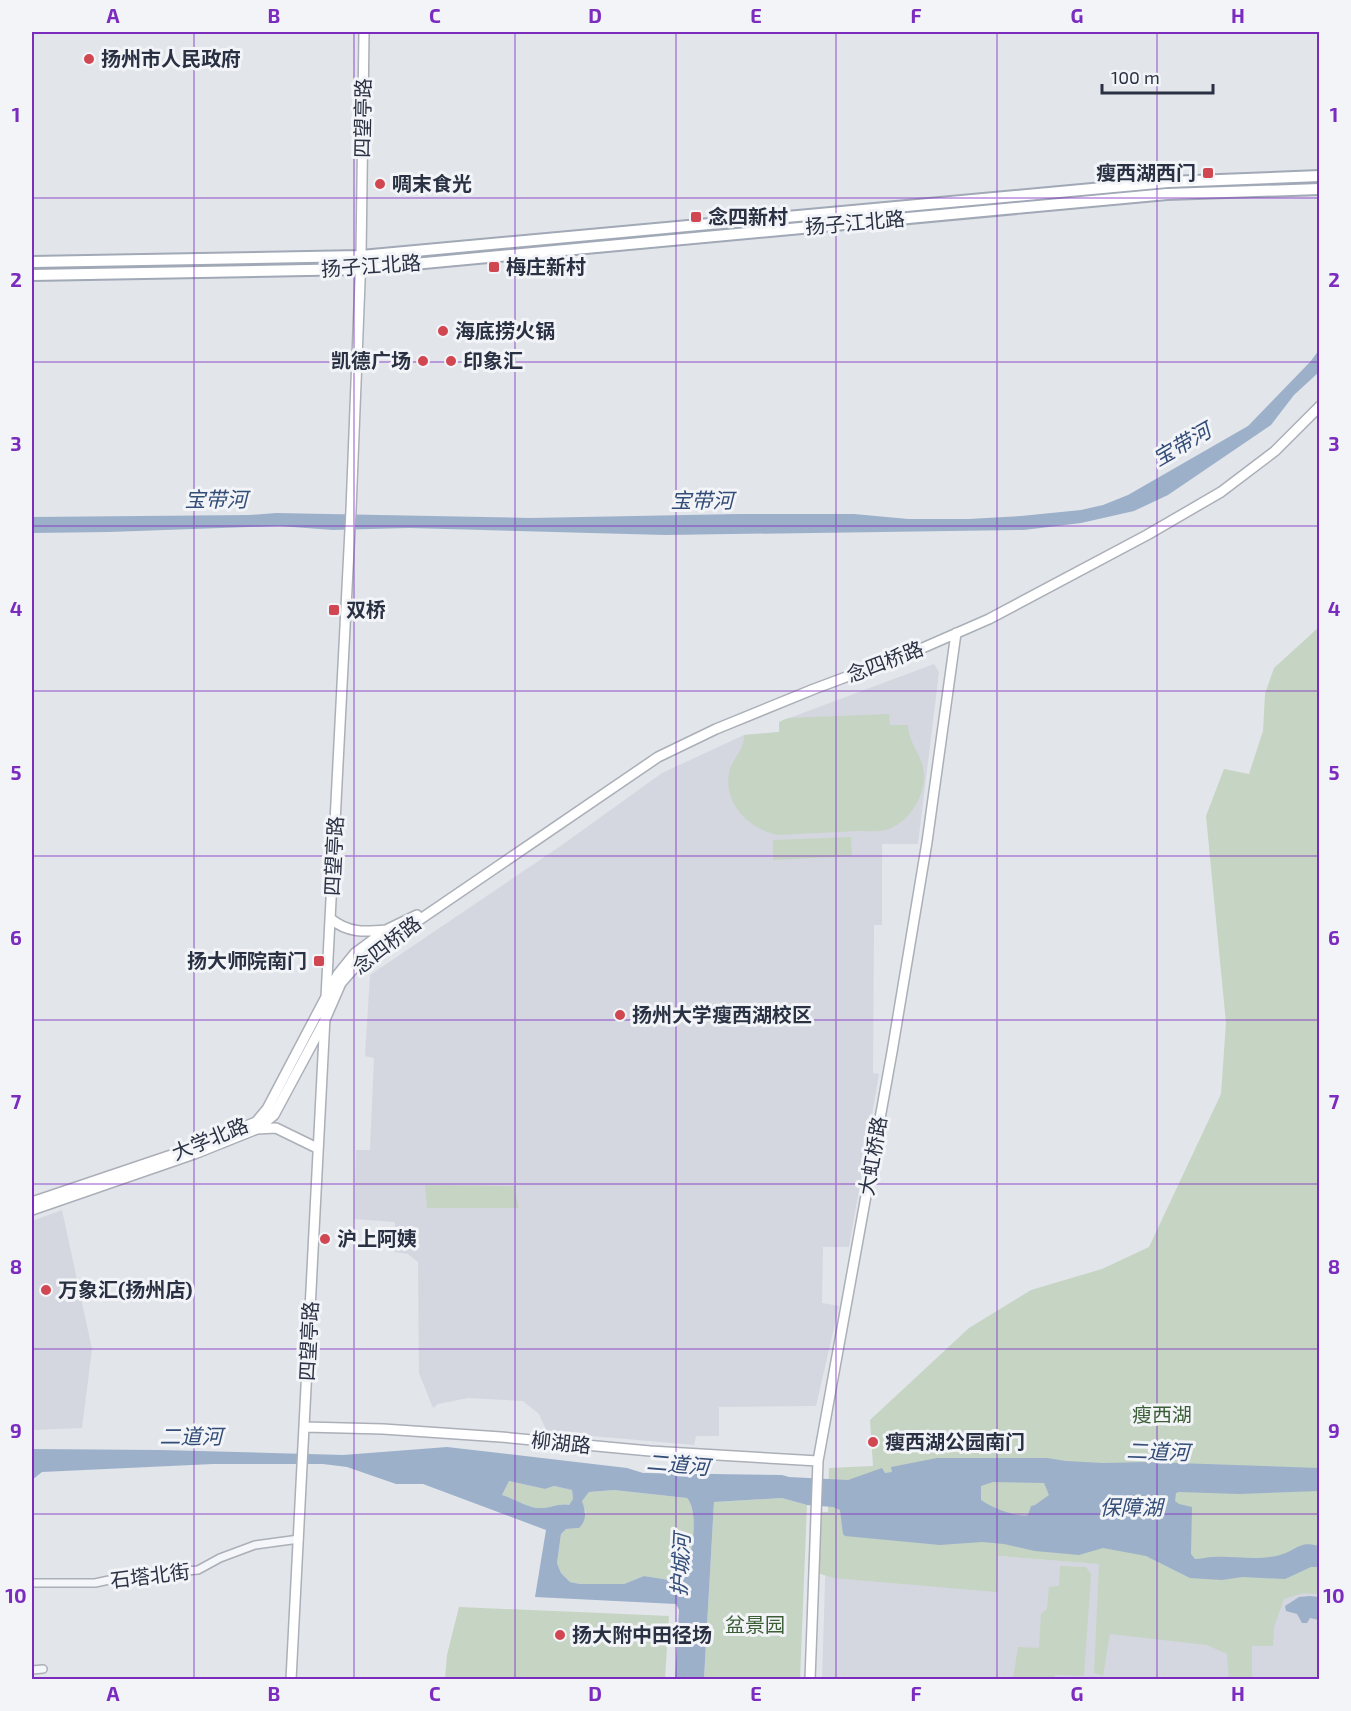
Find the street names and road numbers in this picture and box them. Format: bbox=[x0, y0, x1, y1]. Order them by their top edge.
street label: 四望亭路 bbox=[349, 78, 375, 158]
street label: 扬子江北路 bbox=[804, 206, 906, 238]
street label: 扬子江北路 bbox=[320, 250, 422, 280]
street label: 念四桥路 bbox=[843, 636, 926, 687]
street label: 四望亭路 bbox=[319, 815, 347, 897]
street label: 念四桥路 bbox=[347, 910, 425, 978]
street label: 大学北路 bbox=[168, 1112, 251, 1164]
street label: 大虹桥路 bbox=[853, 1114, 891, 1197]
street label: 四望亭路 bbox=[294, 1300, 322, 1382]
street label: 柳湖路 bbox=[530, 1427, 592, 1457]
street label: 石塔北街 bbox=[109, 1558, 191, 1592]

